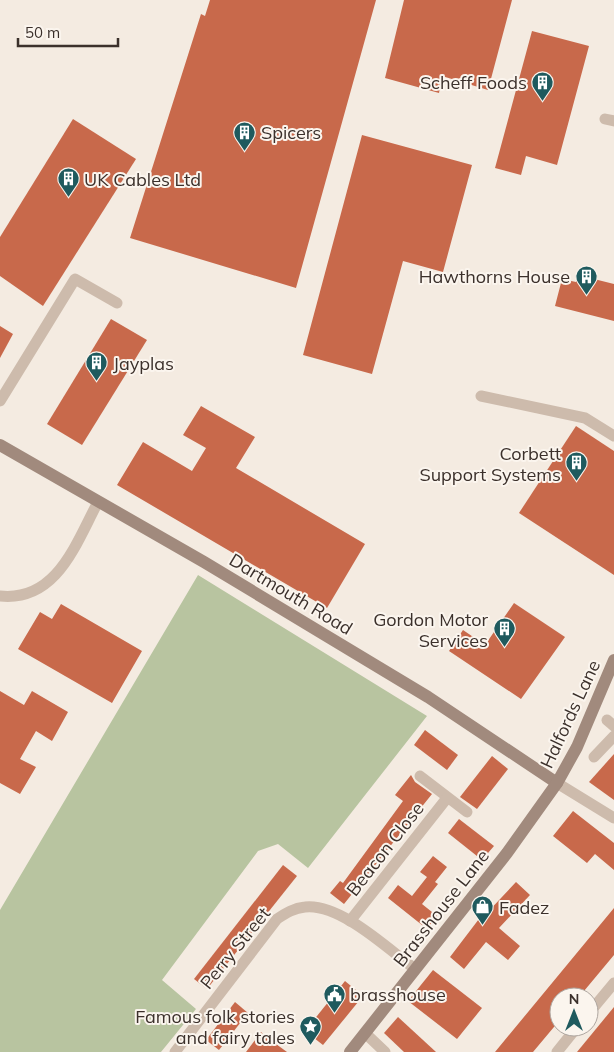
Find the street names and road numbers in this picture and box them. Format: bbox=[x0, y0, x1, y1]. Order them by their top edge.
street label: Dartmouth Road bbox=[225, 548, 357, 640]
street label: Halfords Lane bbox=[535, 656, 605, 772]
street label: Beacon Close bbox=[341, 798, 429, 900]
street label: Brasshouse Lane bbox=[388, 845, 494, 971]
street label: Perry Street bbox=[195, 902, 275, 994]

